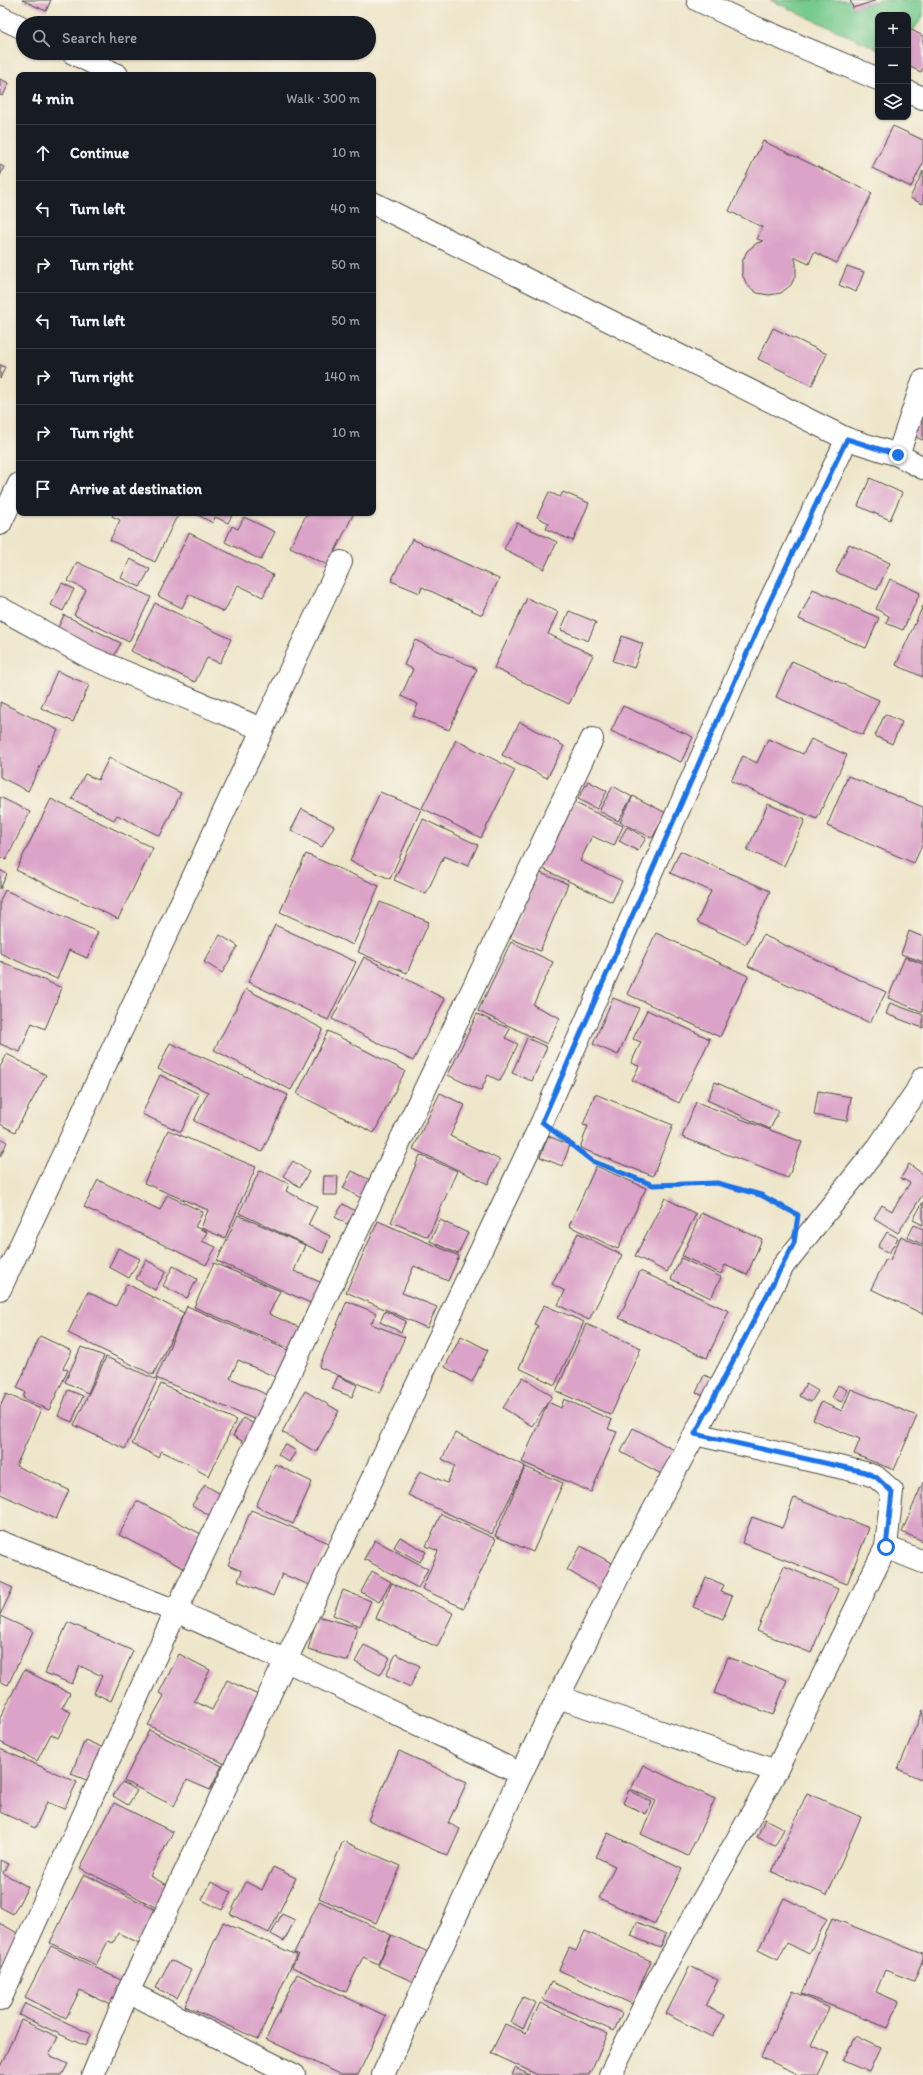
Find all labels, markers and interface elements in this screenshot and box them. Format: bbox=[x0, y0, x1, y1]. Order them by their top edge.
map controls bbox=[875, 12, 911, 120]
button: + bbox=[875, 12, 911, 48]
search box bbox=[16, 16, 376, 60]
icon: search bbox=[30, 27, 52, 49]
text: Search here bbox=[62, 29, 137, 47]
button: − bbox=[875, 48, 911, 84]
button: layers bbox=[875, 84, 911, 120]
text: 4 min bbox=[32, 88, 74, 108]
text: Walk · 300 m bbox=[286, 91, 360, 106]
icon: ahead bbox=[32, 142, 54, 164]
text: Continue bbox=[70, 144, 129, 162]
text: 10 m bbox=[332, 145, 360, 160]
icon: left bbox=[32, 198, 54, 220]
text: Turn left bbox=[70, 200, 125, 218]
text: 40 m bbox=[330, 201, 360, 216]
icon: right bbox=[32, 254, 54, 276]
text: Turn right bbox=[70, 256, 134, 274]
text: 50 m bbox=[331, 257, 360, 272]
icon: left bbox=[32, 310, 54, 332]
text: Turn left bbox=[70, 312, 125, 330]
text: 50 m bbox=[331, 313, 360, 328]
icon: right bbox=[32, 366, 54, 388]
text: Turn right bbox=[70, 368, 134, 386]
text: 140 m bbox=[324, 369, 360, 384]
icon: right bbox=[32, 422, 54, 444]
text: Turn right bbox=[70, 424, 134, 442]
text: 10 m bbox=[332, 425, 360, 440]
route end bbox=[889, 446, 907, 464]
icon: arrive bbox=[32, 478, 54, 500]
text: Arrive at destination bbox=[70, 480, 202, 498]
route start bbox=[877, 1538, 895, 1556]

